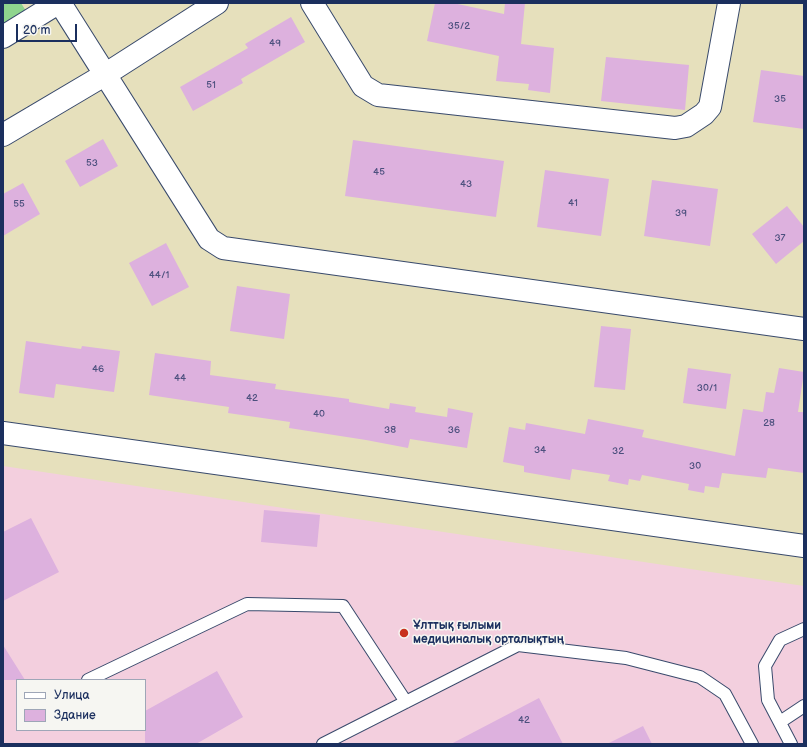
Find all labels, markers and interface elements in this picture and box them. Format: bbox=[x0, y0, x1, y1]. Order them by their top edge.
scale bar bbox=[18, 16, 79, 42]
house number: 35/2 bbox=[448, 20, 470, 32]
text: 20 m bbox=[23, 23, 50, 38]
house number: 49 bbox=[269, 37, 281, 49]
house number: 51 bbox=[206, 79, 216, 91]
house number: 35 bbox=[774, 93, 786, 105]
house number: 53 bbox=[86, 157, 98, 169]
house number: 45 bbox=[373, 166, 385, 178]
house number: 43 bbox=[460, 178, 472, 190]
house number: 41 bbox=[568, 197, 578, 209]
house number: 55 bbox=[13, 198, 25, 210]
house number: 39 bbox=[675, 207, 687, 219]
house number: 37 bbox=[774, 232, 786, 244]
house number: 44/1 bbox=[149, 269, 169, 281]
house number: 46 bbox=[92, 363, 104, 375]
house number: 44 bbox=[174, 372, 186, 384]
house number: 30/1 bbox=[697, 382, 717, 394]
house number: 42 bbox=[246, 392, 258, 404]
house number: 40 bbox=[313, 408, 325, 420]
house number: 28 bbox=[763, 417, 775, 429]
house number: 38 bbox=[384, 424, 396, 436]
house number: 36 bbox=[448, 424, 460, 436]
house number: 34 bbox=[534, 444, 546, 456]
house number: 32 bbox=[612, 445, 624, 457]
house number: 30 bbox=[689, 460, 701, 472]
place label: Ұлттық ғылыми медициналық орталықтың bbox=[413, 619, 564, 647]
marker: Ұлттық ғылыми медициналық орталықтың bbox=[398, 627, 410, 639]
legend bbox=[16, 679, 146, 731]
text: Улица bbox=[54, 688, 90, 703]
text: Здание bbox=[54, 708, 96, 723]
house number: 42 bbox=[518, 714, 530, 726]

